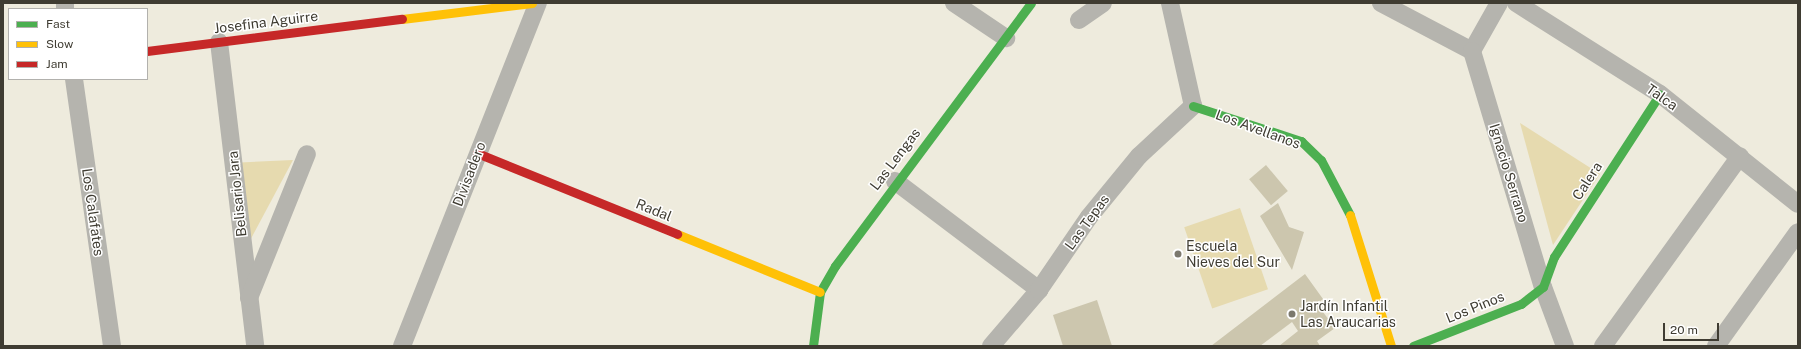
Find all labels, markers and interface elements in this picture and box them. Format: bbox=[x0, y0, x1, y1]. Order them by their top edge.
street label: Josefina Aguirre bbox=[213, 7, 319, 37]
legend bbox=[8, 8, 148, 80]
text: Fast bbox=[46, 17, 70, 31]
text: Slow bbox=[46, 37, 73, 51]
text: Jam bbox=[46, 57, 68, 71]
street label: Talca bbox=[1643, 80, 1681, 114]
street label: Los Avellanos bbox=[1213, 106, 1303, 152]
street label: Ignacio Serrano bbox=[1486, 122, 1532, 224]
street label: Las Lengas bbox=[866, 125, 924, 193]
street label: Divisadero bbox=[449, 139, 489, 209]
street label: Belisario Jara bbox=[224, 150, 250, 238]
street label: Calera bbox=[1568, 159, 1606, 203]
street label: Los Calafates bbox=[79, 167, 107, 257]
street label: Las Tepas bbox=[1061, 191, 1113, 253]
street label: Radal bbox=[634, 195, 674, 225]
place label: Escuela Nieves del Sur bbox=[1186, 238, 1280, 270]
marker: Escuela Nieves del Sur bbox=[1173, 249, 1183, 259]
street label: Los Pinos bbox=[1443, 288, 1507, 326]
place label: Jardín Infantil Las Araucarias bbox=[1300, 298, 1396, 330]
marker: Jardín Infantil Las Araucarias bbox=[1287, 309, 1297, 319]
scale bar bbox=[1665, 315, 1721, 341]
text: 20 m bbox=[1670, 323, 1698, 337]

